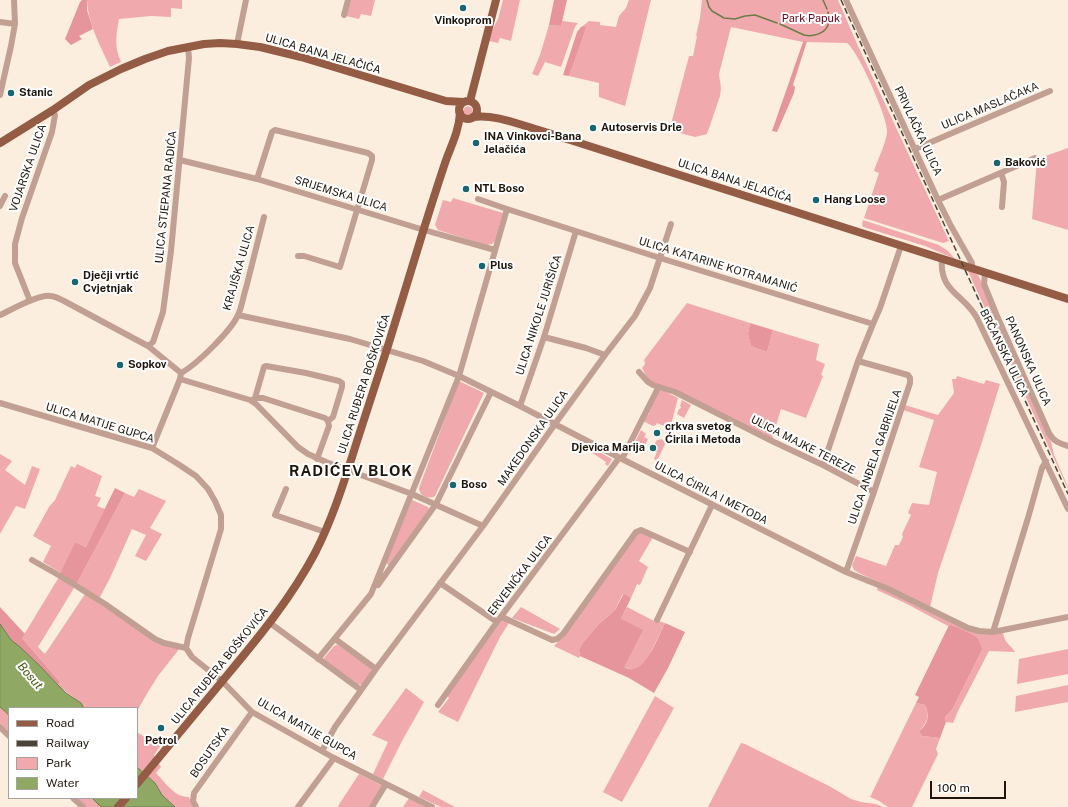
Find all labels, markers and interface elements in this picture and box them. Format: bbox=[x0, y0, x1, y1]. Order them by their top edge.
marker: Vinkoprom bbox=[458, 3, 468, 13]
park label: Park Papuk bbox=[782, 12, 840, 26]
place label: Vinkoprom bbox=[434, 14, 492, 28]
street label: ULICA BANA JELAČIĆA bbox=[263, 31, 383, 77]
street label: ULICA MASLAČAKA bbox=[939, 80, 1041, 132]
street label: PRIVLAČKA ULICA bbox=[892, 84, 944, 178]
place label: Stanic bbox=[19, 86, 53, 100]
marker: Stanic bbox=[6, 88, 16, 98]
place label: Autoservis Drle bbox=[601, 121, 682, 135]
street label: VOJARSKA ULICA bbox=[7, 122, 49, 214]
marker: Autoservis Drle bbox=[588, 123, 598, 133]
street label: ULICA STJEPANA RADIĆA bbox=[152, 130, 180, 264]
place label: INA Vinkovci-Bana Jelačića bbox=[484, 130, 581, 156]
marker: INA Vinkovci-Bana Jelačića bbox=[471, 138, 481, 148]
street label: ULICA BANA JELAČIĆA bbox=[676, 156, 794, 206]
place label: Baković bbox=[1005, 156, 1046, 170]
marker: Baković bbox=[992, 158, 1002, 168]
street label: SRIJEMSKA ULICA bbox=[293, 174, 389, 214]
place label: NTL Boso bbox=[474, 182, 524, 196]
marker: NTL Boso bbox=[461, 184, 471, 194]
place label: Hang Loose bbox=[824, 193, 886, 207]
marker: Hang Loose bbox=[811, 195, 821, 205]
street label: KRAJIŠKA ULICA bbox=[221, 224, 257, 312]
street label: ULICA KATARINE KOTRAMANIĆ bbox=[637, 235, 799, 295]
street label: ULICA NIKOLE JURIŠIĆA bbox=[513, 253, 565, 377]
place label: Plus bbox=[490, 259, 513, 273]
marker: Plus bbox=[477, 261, 487, 271]
place label: Dječji vrtić Cvjetnjak bbox=[83, 269, 139, 295]
marker: Dječji vrtić Cvjetnjak bbox=[70, 277, 80, 287]
street label: BRČANSKA ULICA bbox=[977, 307, 1031, 399]
street label: ULICA RUĐERA BOŠKOVIĆA bbox=[335, 312, 393, 456]
street label: PANONSKA ULICA bbox=[1002, 314, 1054, 408]
place label: Sopkov bbox=[128, 358, 167, 372]
marker: Sopkov bbox=[115, 360, 125, 370]
street label: MAKEDONSKA ULICA bbox=[495, 388, 571, 488]
street label: ULICA ANĐELA GABRIJELA bbox=[846, 388, 904, 526]
street label: ULICA MATIJE GUPCA bbox=[44, 400, 156, 446]
street label: ULICA MAJKE TEREZE bbox=[749, 413, 857, 477]
place label: crkva svetog Ćirila i Metoda bbox=[665, 420, 741, 446]
marker: crkva svetog Ćirila i Metoda bbox=[652, 428, 662, 438]
place label: Djevica Marija bbox=[571, 441, 645, 455]
marker: Djevica Marija bbox=[648, 443, 658, 453]
street label: ULICA ĆIRILA I METODA bbox=[652, 459, 770, 527]
district label: RADIĆEV BLOK bbox=[289, 462, 413, 480]
place label: Boso bbox=[461, 478, 487, 492]
marker: Boso bbox=[448, 480, 458, 490]
street label: ERVENIČKA ULICA bbox=[485, 532, 555, 618]
street label: ULICA RUĐERA BOŠKOVIĆA bbox=[169, 605, 271, 727]
water label: Bosut bbox=[14, 659, 46, 693]
street label: ULICA MATIJE GUPCA bbox=[255, 695, 359, 763]
legend bbox=[8, 707, 138, 799]
text: Road bbox=[46, 716, 74, 730]
marker: Petrol bbox=[156, 723, 166, 733]
street label: BOSUTSKA bbox=[187, 724, 233, 780]
place label: Petrol bbox=[145, 734, 177, 748]
text: Railway bbox=[46, 736, 89, 750]
text: Park bbox=[46, 756, 72, 770]
scale bar bbox=[932, 773, 1008, 799]
text: Water bbox=[46, 776, 79, 790]
text: 100 m bbox=[937, 781, 970, 795]

